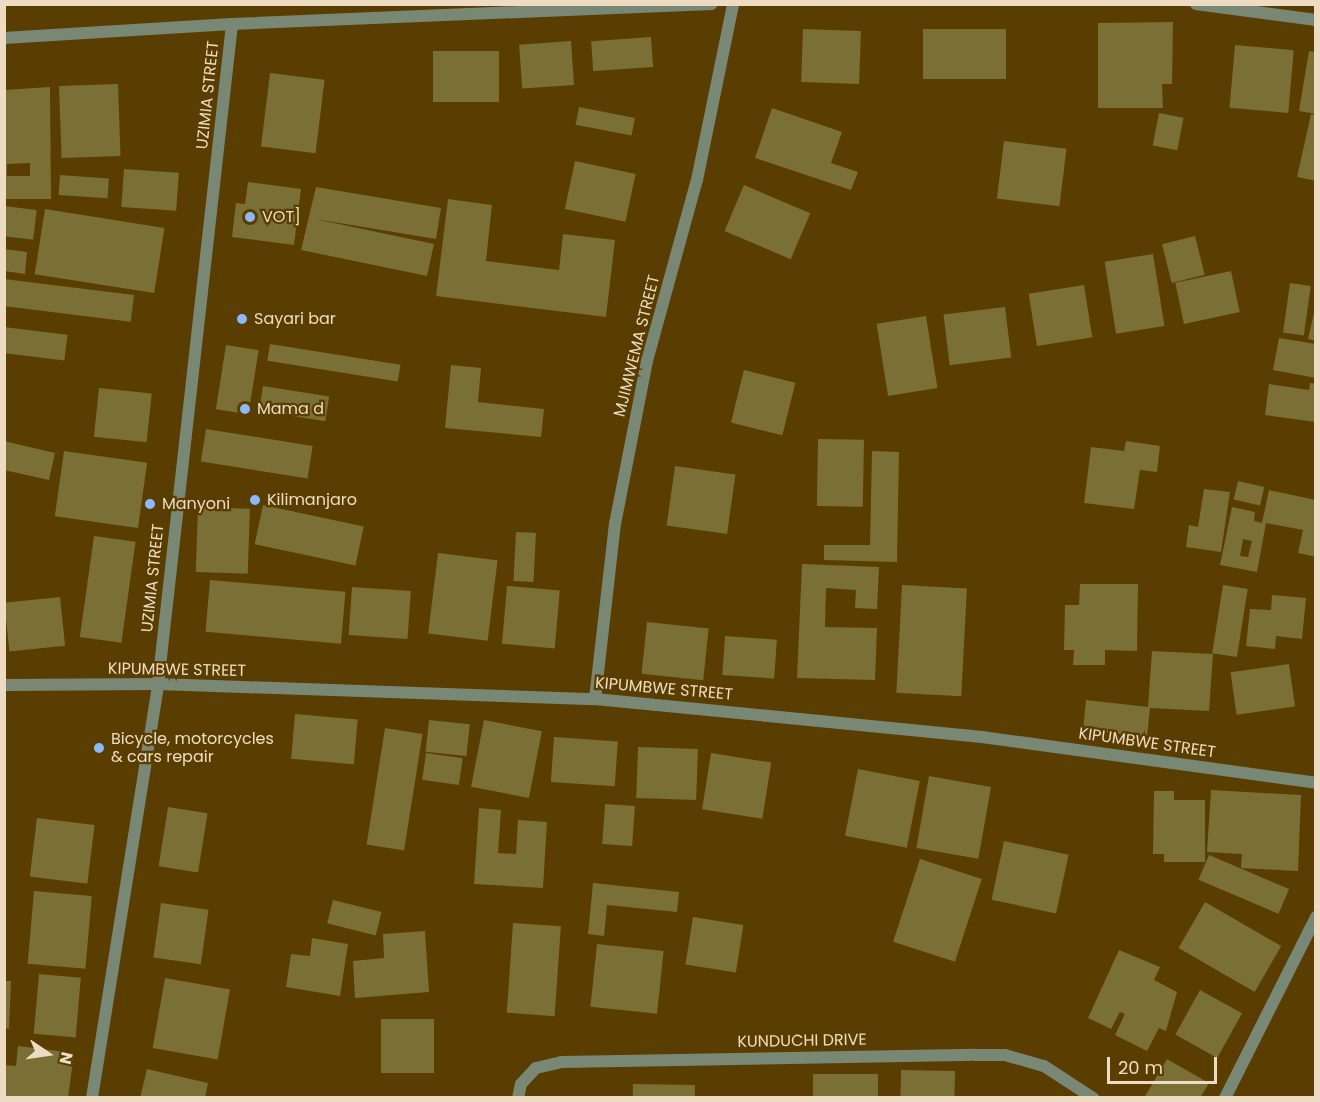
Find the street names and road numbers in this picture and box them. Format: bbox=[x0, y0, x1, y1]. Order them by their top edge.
street label: UZIMIA STREET bbox=[193, 40, 223, 150]
street label: MJIMWEMA STREET bbox=[610, 273, 664, 419]
street label: UZIMIA STREET bbox=[138, 523, 168, 633]
street label: KIPUMBWE STREET bbox=[108, 659, 246, 681]
street label: KIPUMBWE STREET bbox=[594, 673, 734, 705]
street label: KIPUMBWE STREET bbox=[1077, 724, 1217, 762]
street label: KUNDUCHI DRIVE bbox=[737, 1030, 867, 1052]

